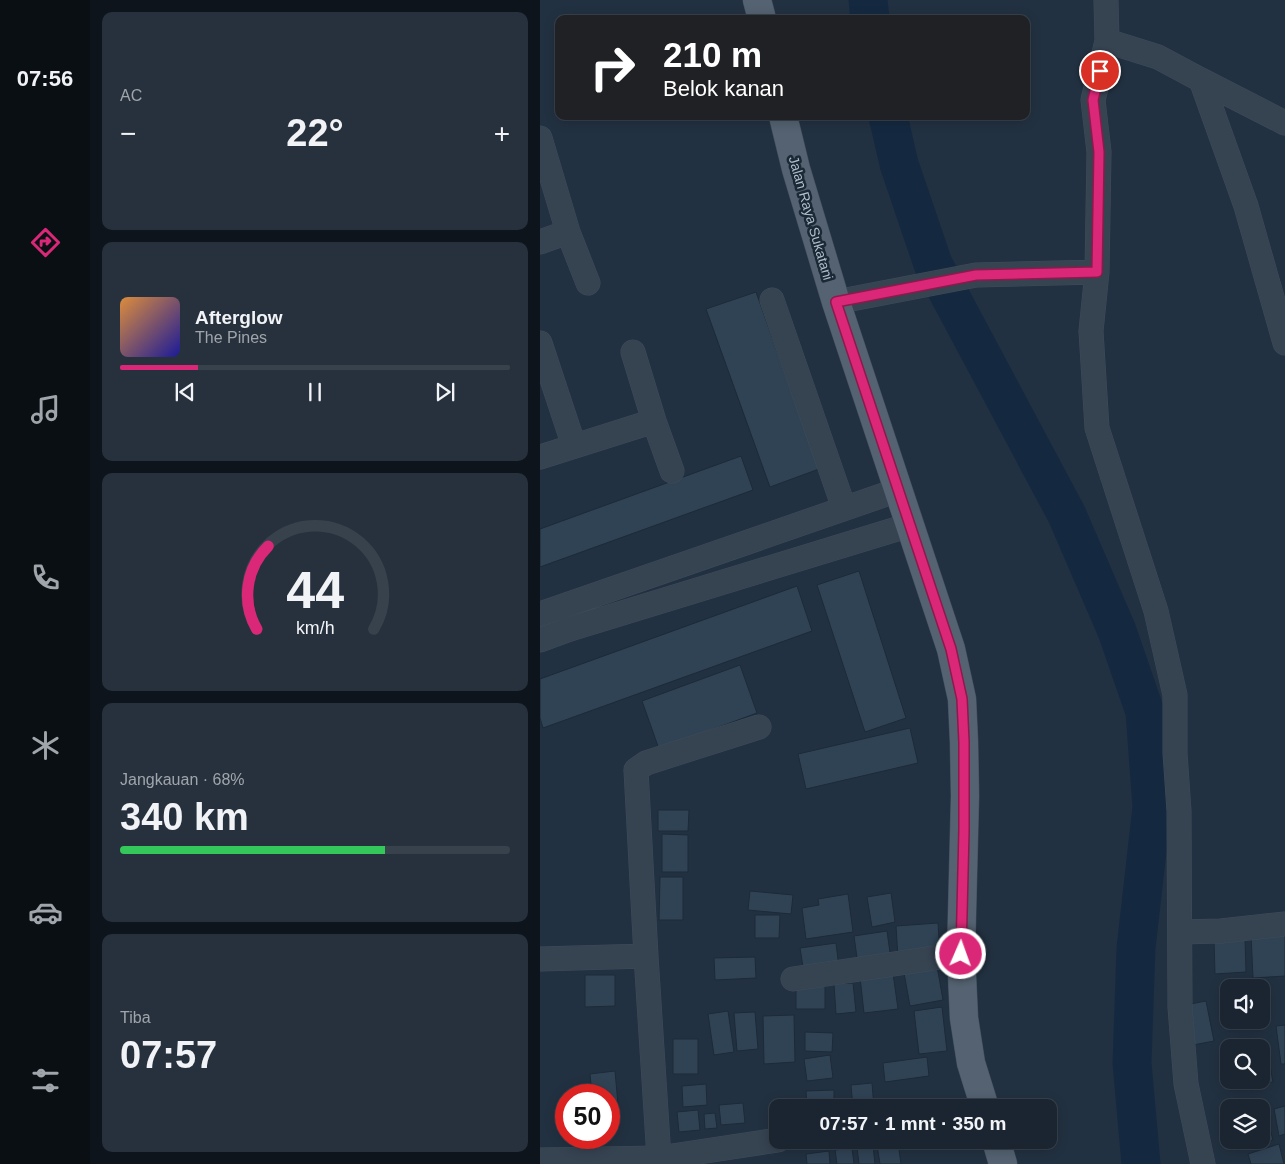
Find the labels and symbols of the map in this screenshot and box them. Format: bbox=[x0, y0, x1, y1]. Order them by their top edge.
pin bbox=[1079, 50, 1121, 92]
street label: Jalan Raya Sukatani bbox=[786, 154, 836, 282]
position arrow bbox=[934, 927, 986, 979]
speed limit sign: 50 bbox=[555, 1084, 620, 1149]

